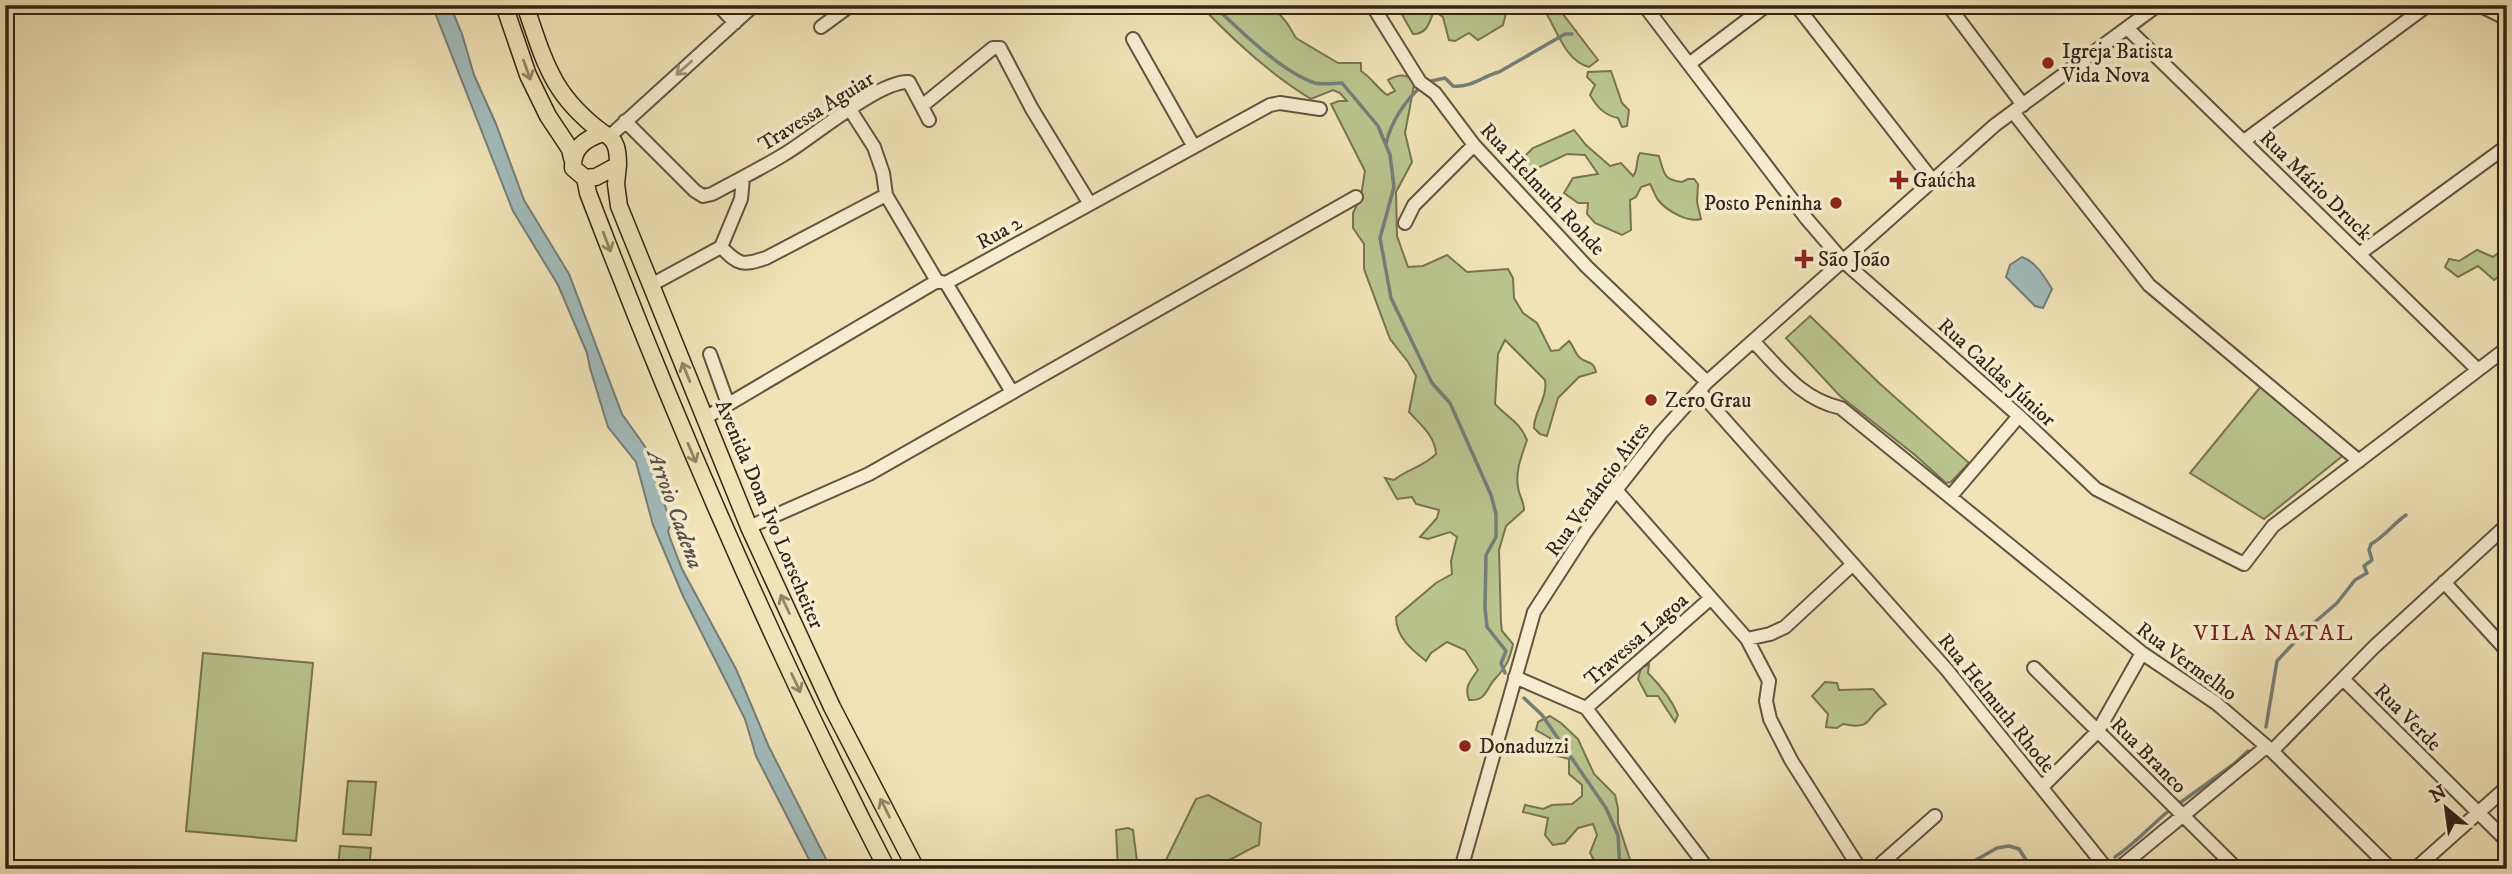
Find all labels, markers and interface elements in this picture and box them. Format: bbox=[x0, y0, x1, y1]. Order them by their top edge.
place label: Igreja Batista Vida Nova bbox=[2061, 39, 2173, 89]
marker: Igreja Batista Vida Nova bbox=[2040, 55, 2056, 71]
one-way arrow bbox=[522, 58, 534, 80]
one-way arrow bbox=[676, 60, 693, 77]
street label: Travessa Aguiar bbox=[754, 66, 879, 158]
street label: Rua Helmuth Rohde bbox=[1474, 118, 1611, 262]
street label: Rua Mário Druck bbox=[2254, 125, 2377, 246]
place label: Gaúcha bbox=[1913, 168, 1976, 194]
marker: Gaúcha bbox=[1891, 172, 1907, 188]
place label: Posto Peninha bbox=[1704, 191, 1822, 217]
marker: Posto Peninha bbox=[1828, 195, 1844, 211]
street label: Rua 2 bbox=[972, 210, 1027, 256]
one-way arrow bbox=[602, 231, 615, 253]
place label: São João bbox=[1818, 247, 1890, 273]
marker: São João bbox=[1796, 251, 1812, 267]
street label: Rua Caldas Júnior bbox=[1932, 313, 2061, 433]
one-way arrow bbox=[679, 361, 692, 383]
place label: Zero Grau bbox=[1665, 388, 1751, 414]
marker: Zero Grau bbox=[1643, 392, 1659, 408]
street label: Avenida Dom Ivo Lorscheiter bbox=[709, 396, 829, 633]
street label: Rua Venâncio Aires bbox=[1540, 417, 1656, 562]
one-way arrow bbox=[686, 442, 699, 464]
water label: Arroio Cadena bbox=[639, 443, 710, 573]
street label: Travessa Lagoa bbox=[1579, 588, 1694, 692]
one-way arrow bbox=[778, 594, 791, 615]
street label: Rua Vermelho bbox=[2131, 617, 2242, 707]
district label: VILA NATAL bbox=[2193, 619, 2355, 648]
street label: Rua Helmuth Rhode bbox=[1932, 629, 2061, 779]
one-way arrow bbox=[790, 672, 803, 693]
street label: Rua Verde bbox=[2368, 678, 2447, 757]
street label: Rua Branco bbox=[2105, 712, 2192, 799]
place label: Donaduzzi bbox=[1479, 734, 1569, 760]
marker: Donaduzzi bbox=[1457, 738, 1473, 754]
north arrow bbox=[2410, 772, 2480, 842]
text: N bbox=[2426, 780, 2451, 808]
one-way arrow bbox=[877, 798, 891, 819]

